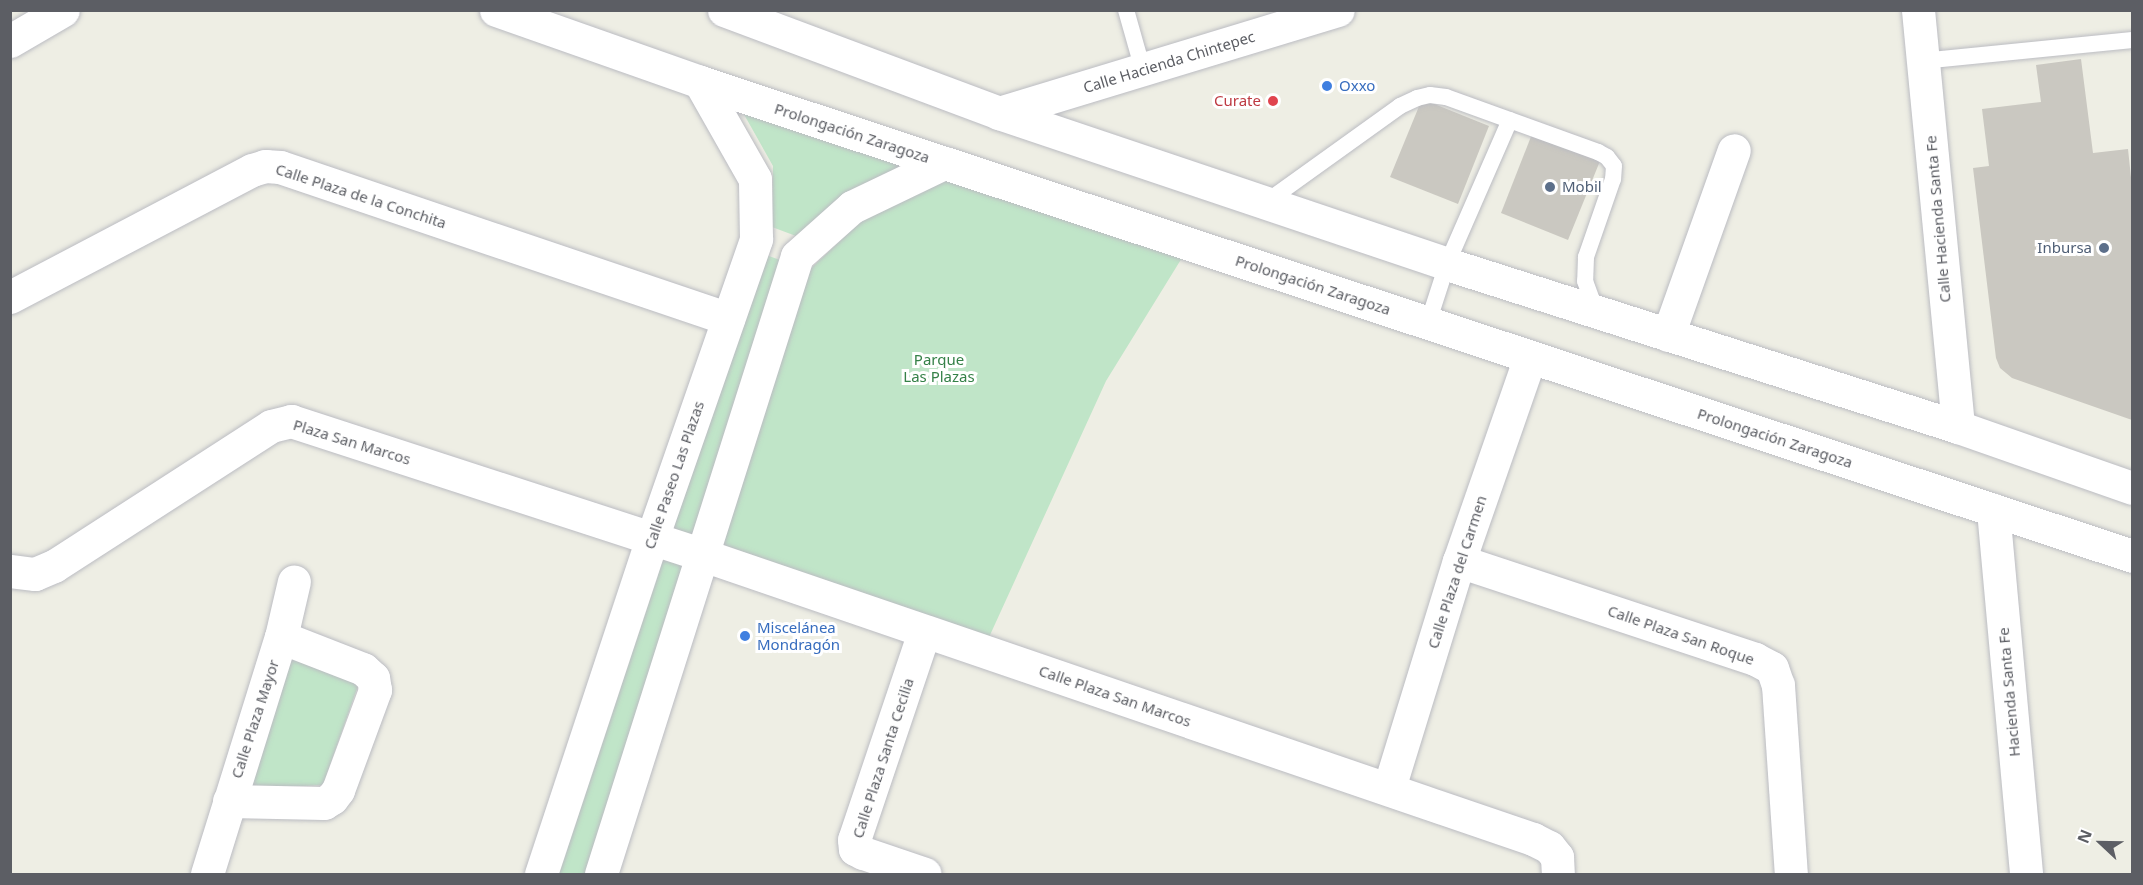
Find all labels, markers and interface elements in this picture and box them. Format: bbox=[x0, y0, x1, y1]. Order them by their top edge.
street label: Calle Hacienda Chintepec bbox=[1081, 27, 1257, 97]
place label: Oxxo bbox=[1339, 77, 1375, 95]
marker: Oxxo bbox=[1320, 79, 1334, 93]
place label: Curate bbox=[1214, 92, 1261, 110]
marker: Curate bbox=[1266, 94, 1280, 108]
street label: Prolongación Zaragoza bbox=[772, 99, 932, 167]
street label: Calle Hacienda Santa Fe bbox=[1922, 135, 1954, 303]
street label: Calle Plaza de la Conchita bbox=[273, 160, 449, 232]
place label: Mobil bbox=[1562, 178, 1602, 196]
marker: Mobil bbox=[1543, 180, 1557, 194]
place label: Inbursa bbox=[2037, 239, 2092, 257]
marker: Inbursa bbox=[2097, 241, 2111, 255]
street label: Prolongación Zaragoza bbox=[1233, 251, 1393, 319]
park label: Parque Las Plazas bbox=[903, 350, 975, 385]
street label: Calle Paseo Las Plazas bbox=[640, 399, 708, 551]
street label: Prolongación Zaragoza bbox=[1695, 404, 1855, 472]
street label: Plaza San Marcos bbox=[291, 416, 413, 468]
street label: Calle Plaza del Carmen bbox=[1424, 493, 1490, 651]
street label: Calle Plaza San Roque bbox=[1605, 601, 1757, 669]
place label: Miscelánea Mondragón bbox=[757, 618, 840, 653]
street label: Hacienda Santa Fe bbox=[1994, 627, 2024, 757]
marker: Miscelánea Mondragón bbox=[738, 629, 752, 643]
street label: Calle Plaza Mayor bbox=[227, 657, 283, 781]
street label: Calle Plaza San Marcos bbox=[1036, 661, 1194, 731]
street label: Calle Plaza Santa Cecilia bbox=[849, 676, 917, 840]
north arrow bbox=[2071, 813, 2131, 873]
text: N bbox=[2072, 826, 2097, 846]

